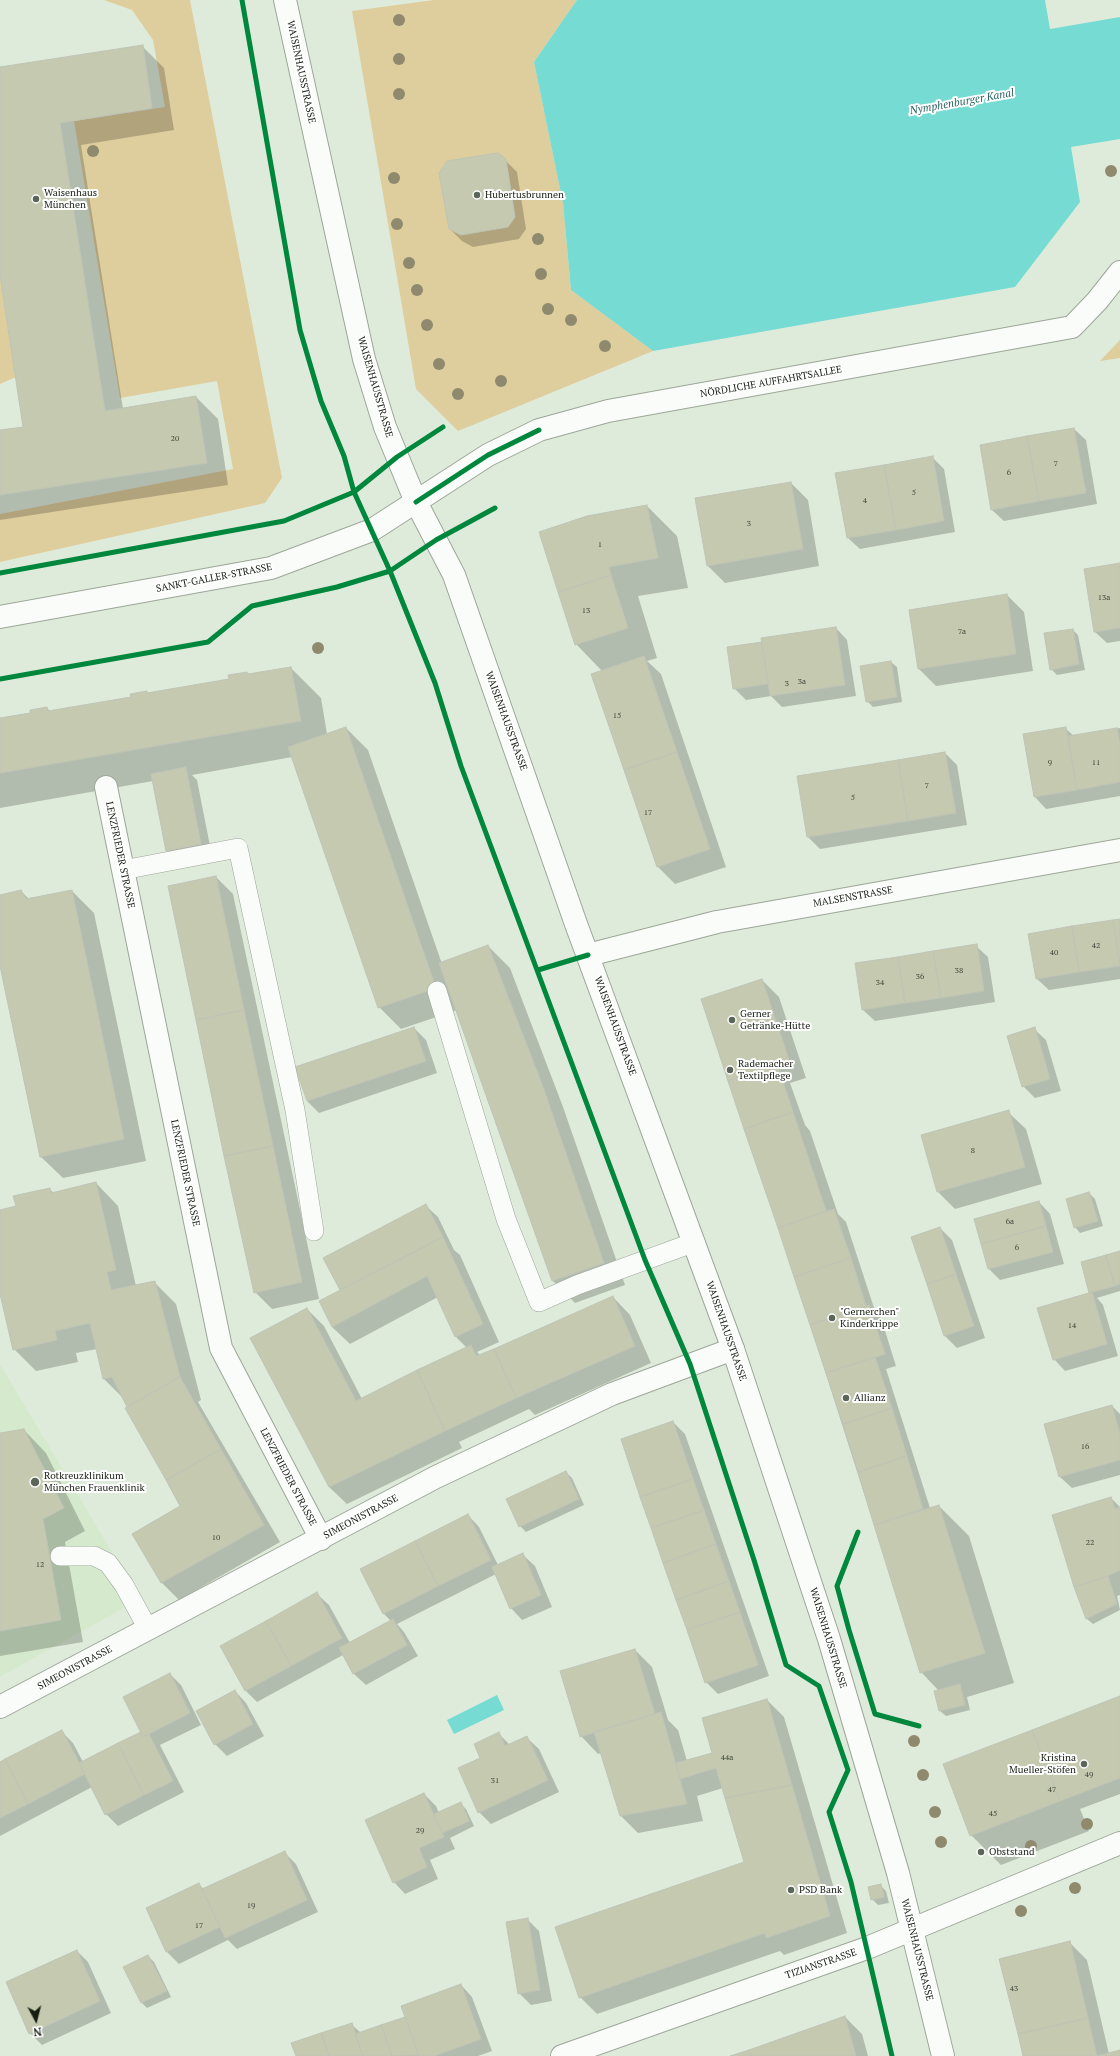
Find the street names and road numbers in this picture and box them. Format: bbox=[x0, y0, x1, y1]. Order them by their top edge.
street label: WAISENHAUSSTRASSE bbox=[284, 20, 318, 124]
street label: WAISENHAUSSTRASSE bbox=[355, 335, 395, 439]
street label: NÖRDLICHE AUFFAHRTSALLEE bbox=[699, 364, 843, 400]
street label: SANKT-GALLER-STRASSE bbox=[155, 561, 273, 595]
street label: WAISENHAUSSTRASSE bbox=[482, 670, 530, 772]
street label: LENZFRIEDER STRASSE bbox=[103, 801, 137, 909]
street label: MALSENSTRASSE bbox=[812, 884, 894, 910]
street label: WAISENHAUSSTRASSE bbox=[591, 975, 639, 1077]
street label: LENZFRIEDER STRASSE bbox=[168, 1119, 202, 1227]
street label: WAISENHAUSSTRASSE bbox=[703, 1280, 749, 1382]
street label: LENZFRIEDER STRASSE bbox=[257, 1426, 319, 1528]
street label: SIMEONISTRASSE bbox=[322, 1492, 400, 1542]
street label: WAISENHAUSSTRASSE bbox=[807, 1586, 849, 1690]
street label: SIMEONISTRASSE bbox=[36, 1643, 114, 1693]
street label: WAISENHAUSSTRASSE bbox=[899, 1898, 935, 2002]
street label: TIZIANSTRASSE bbox=[784, 1946, 858, 1982]

